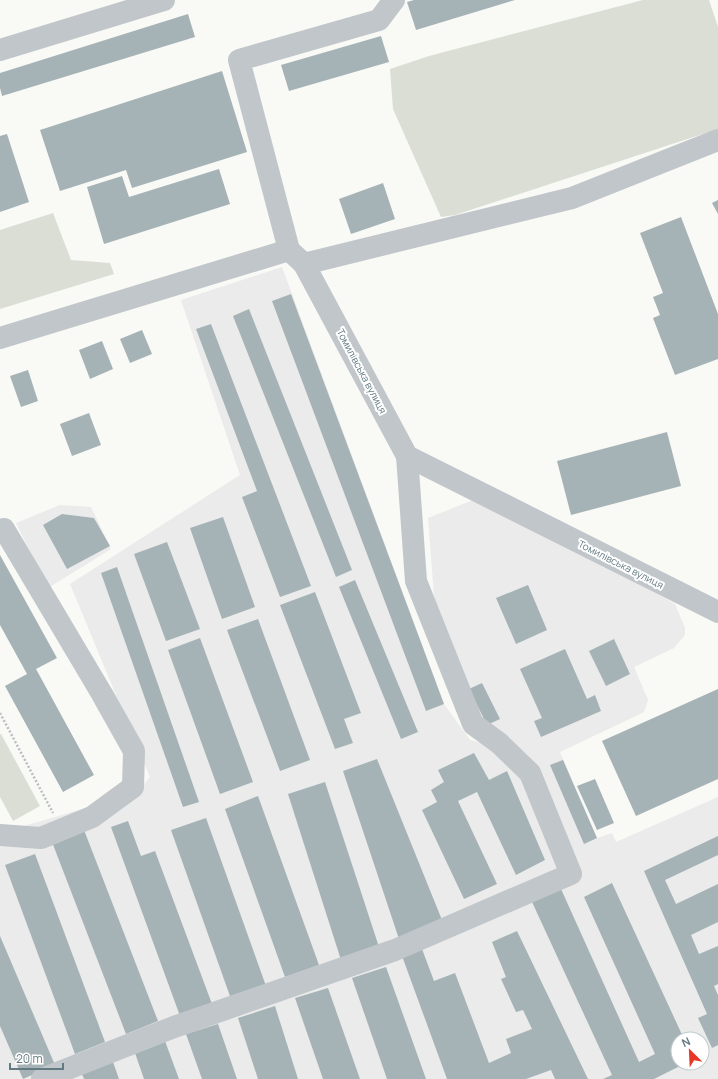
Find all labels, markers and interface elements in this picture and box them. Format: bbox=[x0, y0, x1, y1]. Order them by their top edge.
street label: Томилівська вулиця bbox=[334, 326, 390, 416]
street label: Томилівська вулиця bbox=[576, 536, 666, 592]
north arrow bbox=[670, 1031, 710, 1071]
text: N bbox=[679, 1033, 692, 1050]
scale bar bbox=[10, 1045, 63, 1071]
text: 20 m bbox=[16, 1050, 43, 1067]

